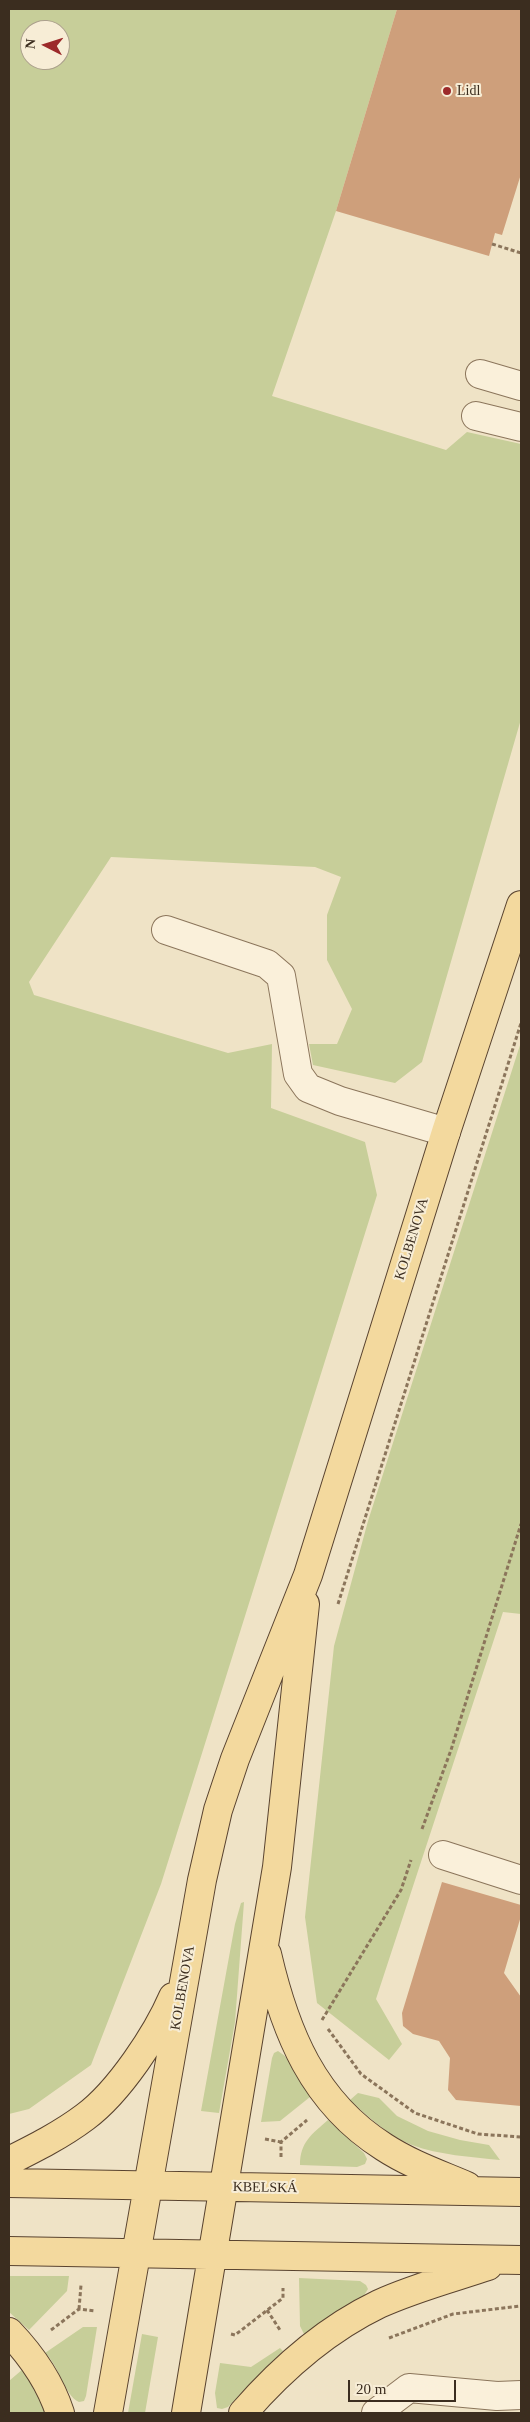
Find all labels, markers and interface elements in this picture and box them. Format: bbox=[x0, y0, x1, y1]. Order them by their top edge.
north arrow bbox=[20, 20, 70, 70]
text: N bbox=[23, 38, 38, 49]
place label: Lidl bbox=[457, 83, 480, 99]
marker: Lidl bbox=[441, 85, 453, 97]
street label: KOLBENOVA bbox=[391, 1196, 433, 1282]
street label: KOLBENOVA bbox=[167, 1945, 199, 2031]
street label: KBELSKÁ bbox=[233, 2179, 297, 2197]
scale bar bbox=[350, 2370, 458, 2402]
text: 20 m bbox=[356, 2381, 386, 2397]

